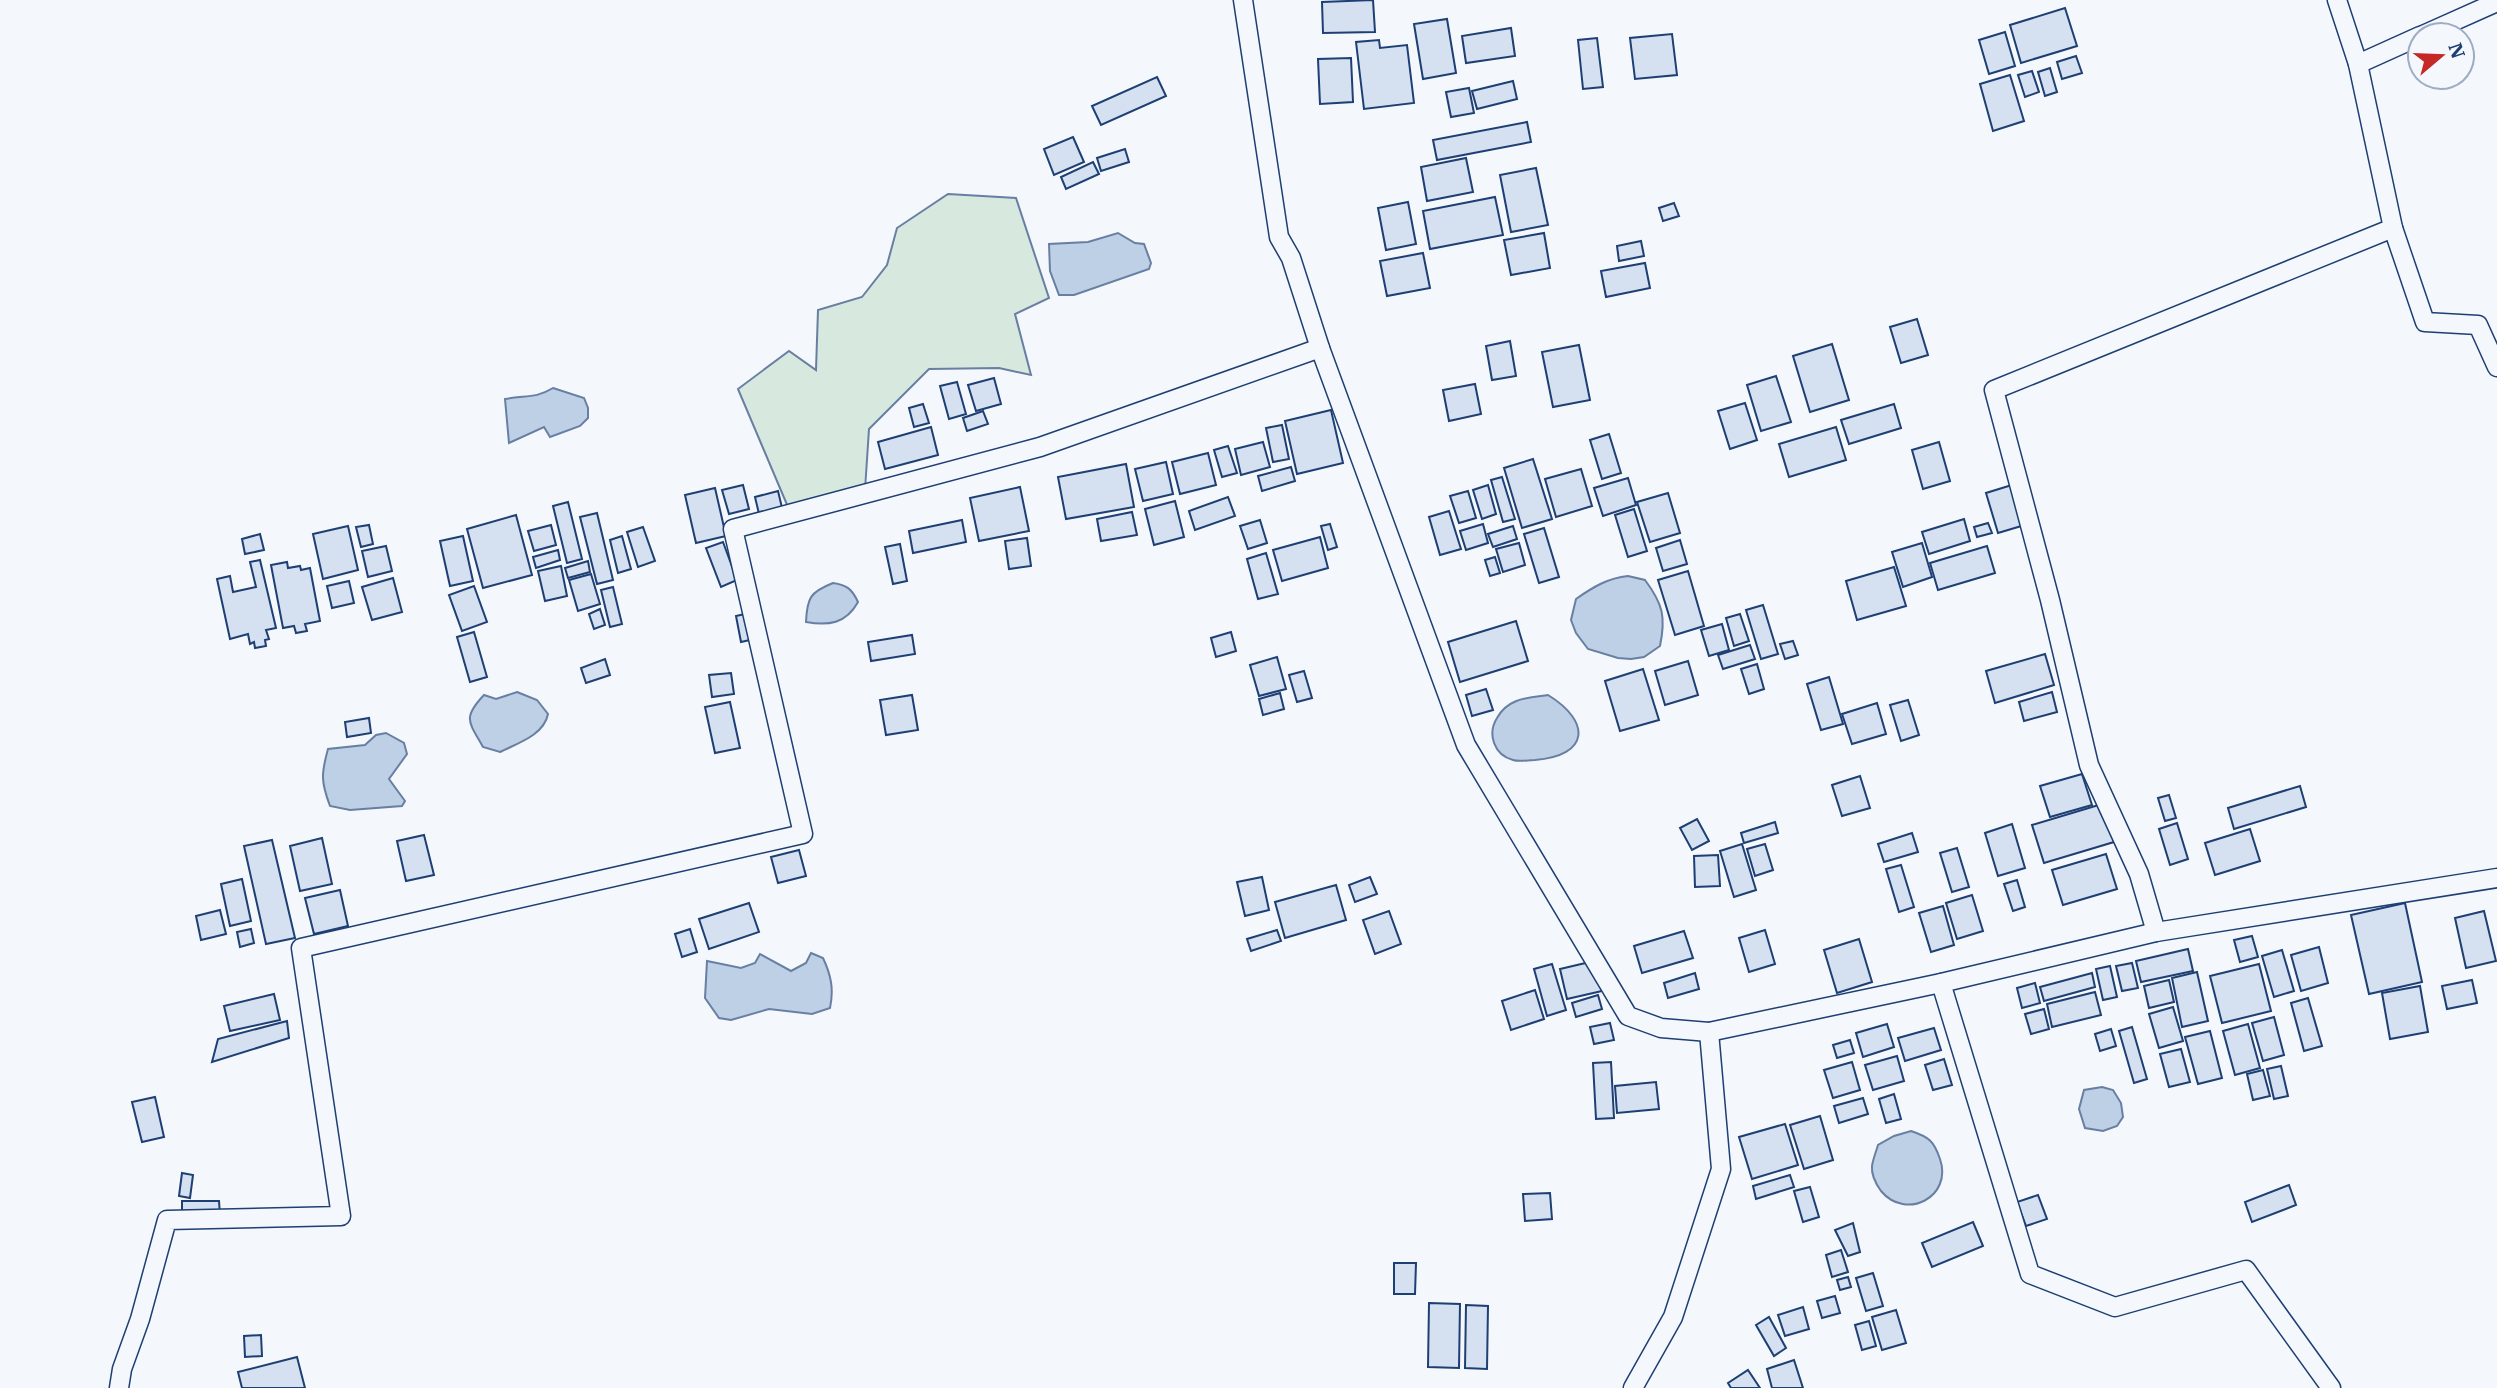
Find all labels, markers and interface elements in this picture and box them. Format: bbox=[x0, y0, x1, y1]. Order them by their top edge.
north arrow bbox=[2406, 21, 2476, 91]
text: N bbox=[2443, 39, 2471, 61]

